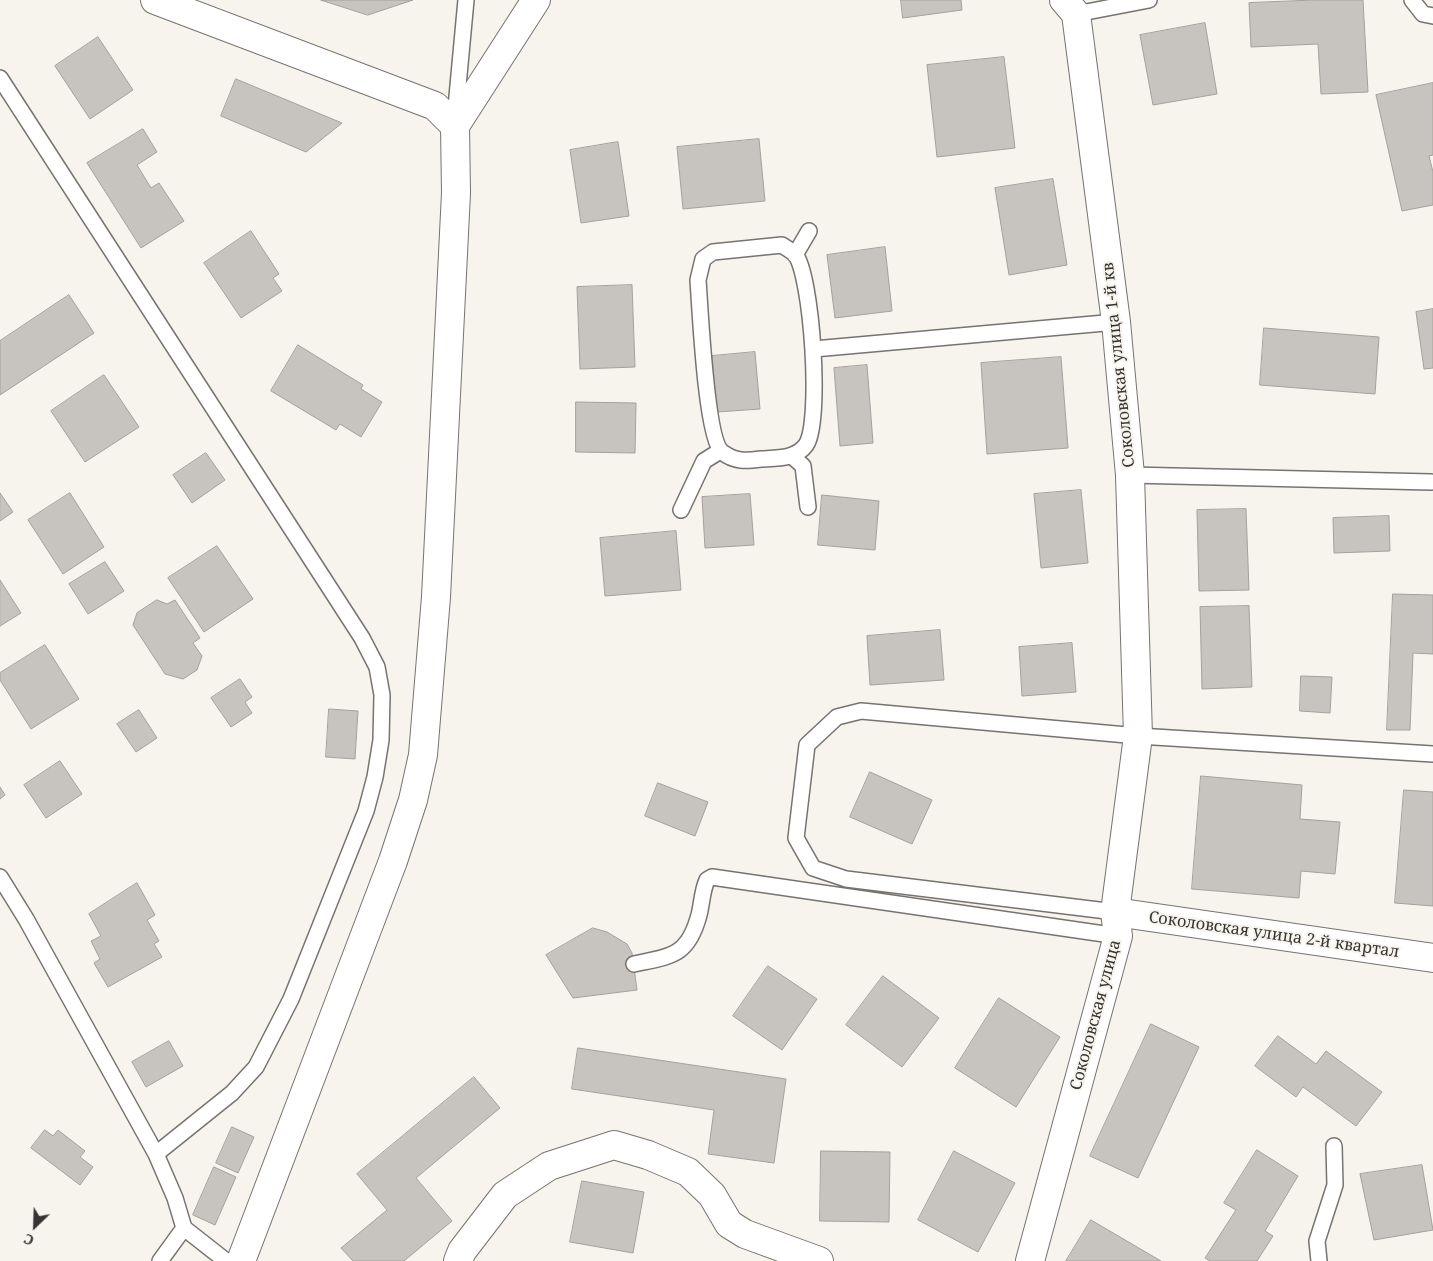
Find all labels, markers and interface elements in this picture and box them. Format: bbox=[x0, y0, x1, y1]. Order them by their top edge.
street label: Соколовская улица 1-й кв bbox=[1099, 261, 1139, 469]
street label: Соколовская улица 2-й квартал bbox=[1147, 908, 1401, 962]
street label: Соколовская улица bbox=[1067, 938, 1125, 1092]
north arrow bbox=[10, 1201, 60, 1251]
text: С bbox=[21, 1230, 37, 1251]

